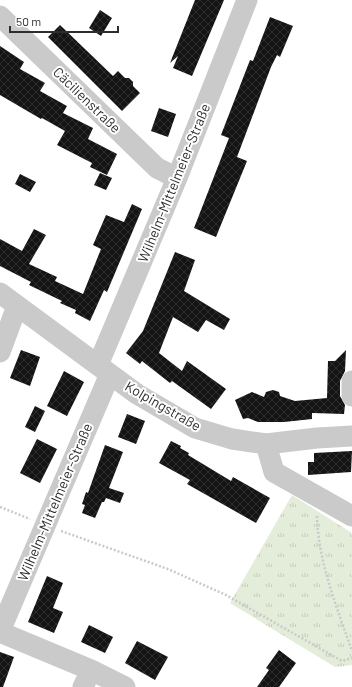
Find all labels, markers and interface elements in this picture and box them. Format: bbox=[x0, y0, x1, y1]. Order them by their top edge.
scale bar bbox=[10, 8, 118, 34]
text: 50 m bbox=[16, 14, 41, 28]
street label: Cäcilienstraße bbox=[50, 63, 125, 136]
street label: Wilhelm-Mittelmeier-Straße bbox=[134, 101, 213, 265]
street label: Kolpingstraße bbox=[122, 377, 204, 434]
street label: Wilhelm-Mittelmeier-Straße bbox=[14, 420, 96, 583]

